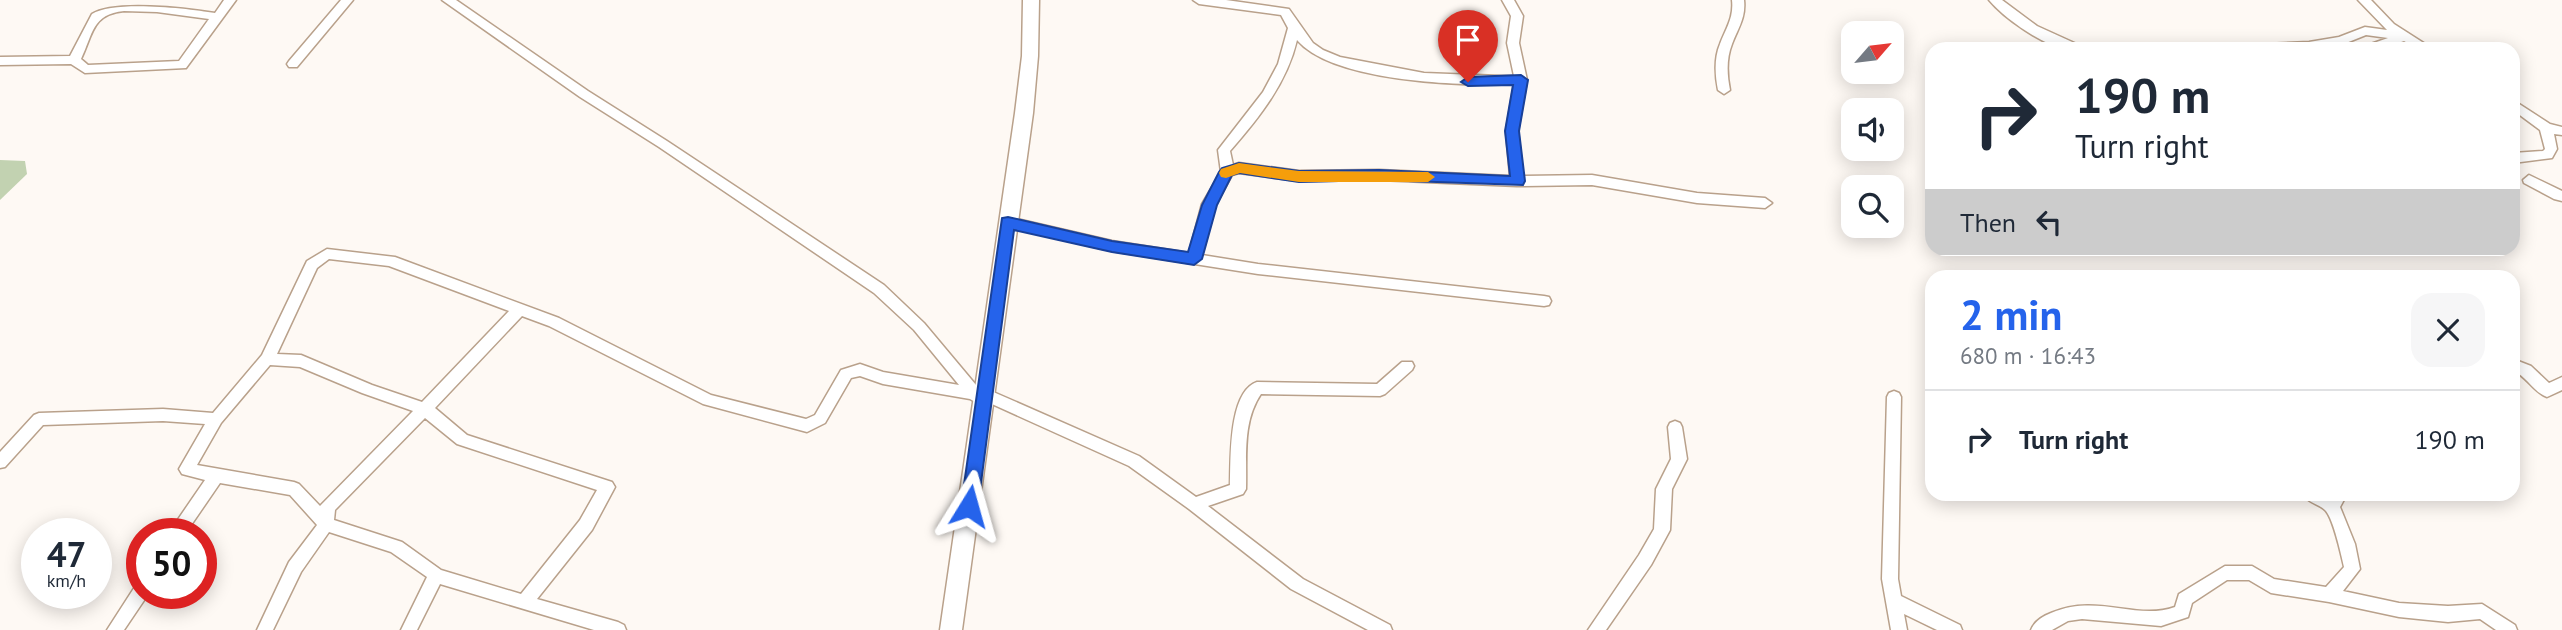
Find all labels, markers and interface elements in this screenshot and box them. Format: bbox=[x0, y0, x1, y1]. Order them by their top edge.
pin bbox=[1438, 10, 1498, 82]
icon: arrive bbox=[1449, 21, 1487, 59]
north arrow bbox=[1841, 21, 1904, 84]
map controls bbox=[1841, 21, 1904, 238]
text: 190 m bbox=[2075, 63, 2210, 127]
icon: right bbox=[1960, 70, 2051, 161]
button: sound bbox=[1841, 98, 1904, 161]
text: Turn right bbox=[2075, 125, 2209, 167]
button: search bbox=[1841, 175, 1904, 238]
icon: left bbox=[2030, 203, 2068, 241]
text: Then bbox=[1960, 206, 2016, 239]
text: 2 min bbox=[1960, 287, 2062, 342]
button: close bbox=[2411, 293, 2485, 367]
text: 680 m · 16:43 bbox=[1960, 341, 2096, 370]
icon: right bbox=[1960, 420, 1998, 458]
text: Turn right bbox=[2019, 423, 2128, 456]
text: 190 m bbox=[2414, 423, 2485, 456]
position arrow bbox=[932, 469, 1006, 543]
speed limit sign: 50 bbox=[126, 518, 217, 609]
text: 47 bbox=[47, 531, 86, 577]
text: km/h bbox=[47, 569, 86, 592]

